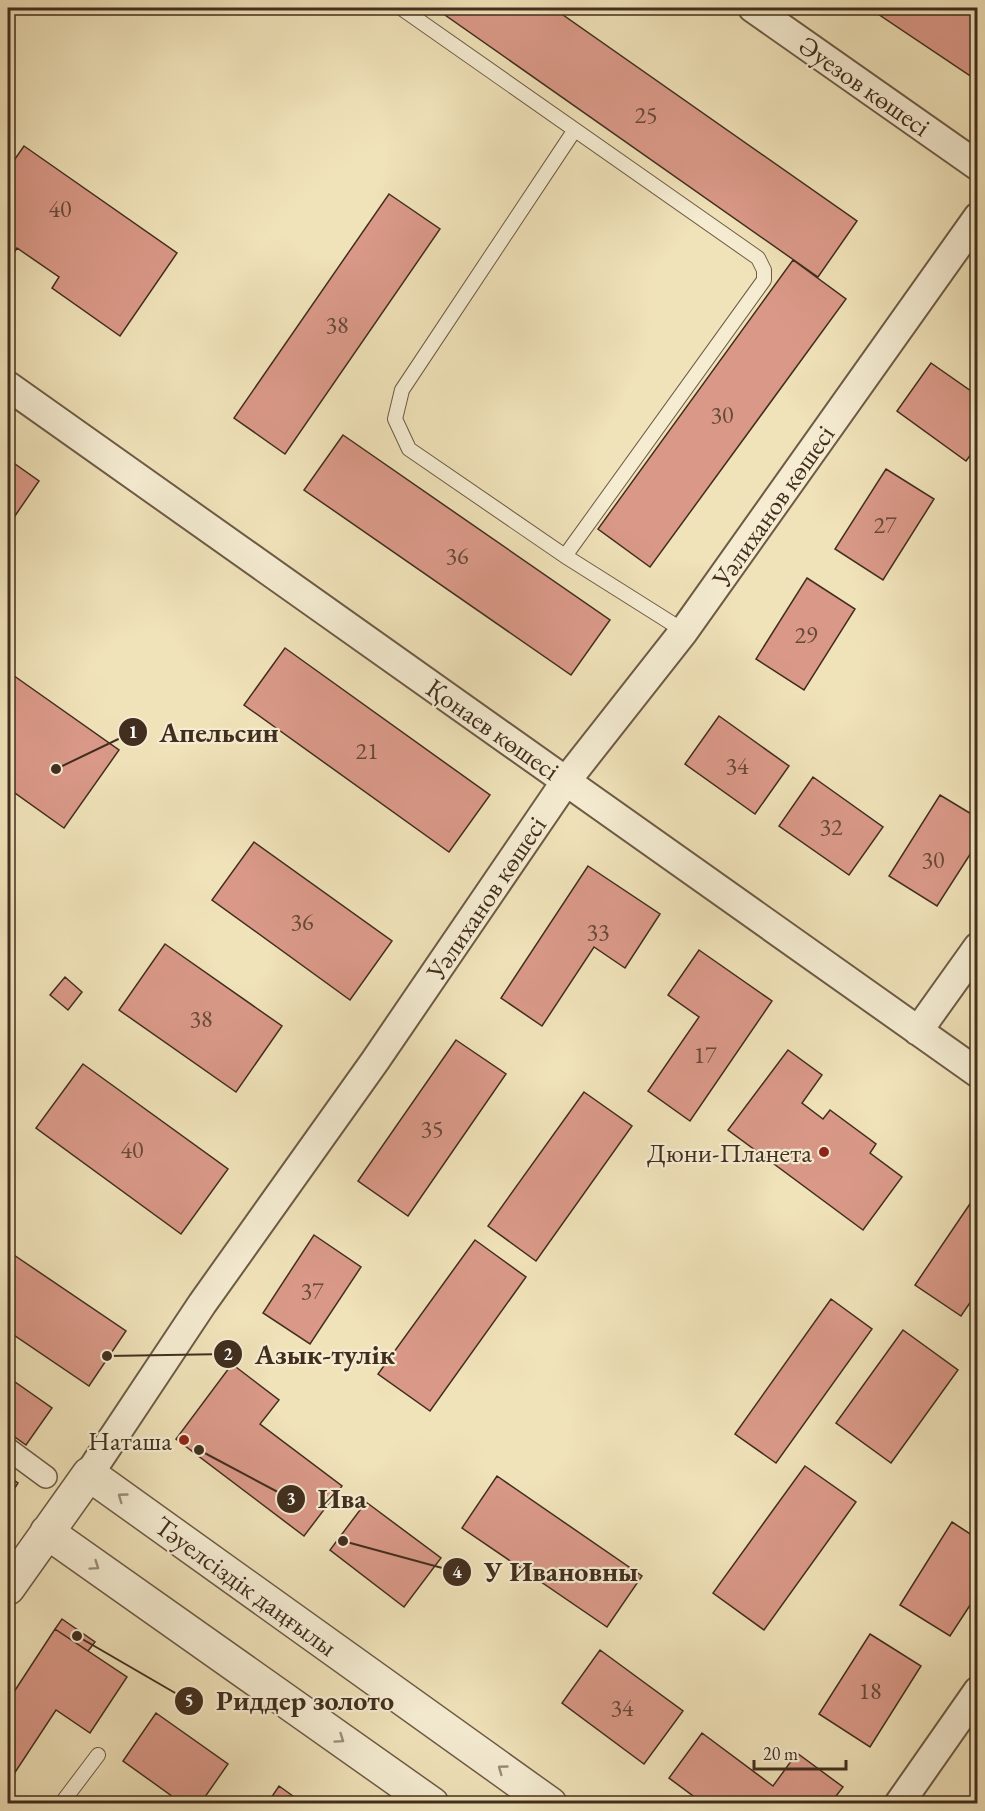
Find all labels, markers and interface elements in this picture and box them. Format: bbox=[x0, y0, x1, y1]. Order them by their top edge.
street label: Әуезов көшесі bbox=[793, 28, 938, 144]
house number: 25 bbox=[634, 99, 658, 130]
house number: 40 bbox=[48, 193, 72, 224]
house number: 38 bbox=[325, 309, 349, 340]
house number: 30 bbox=[710, 399, 734, 430]
street label: Уәлиханов көшесі bbox=[703, 418, 842, 595]
house number: 27 bbox=[873, 509, 897, 540]
house number: 36 bbox=[445, 540, 469, 571]
house number: 29 bbox=[794, 619, 818, 650]
street label: Қонаев көшесі bbox=[419, 670, 567, 788]
callout: Апельсин bbox=[118, 709, 291, 755]
text: Апельсин bbox=[158, 714, 279, 750]
text: 1 bbox=[128, 720, 138, 743]
house number: 21 bbox=[355, 735, 379, 766]
house number: 34 bbox=[725, 750, 749, 781]
street label: Уәлиханов көшесі bbox=[418, 809, 554, 988]
house number: 32 bbox=[819, 811, 843, 842]
house number: 30 bbox=[921, 844, 945, 875]
house number: 36 bbox=[290, 906, 314, 937]
house number: 33 bbox=[586, 916, 610, 947]
house number: 38 bbox=[189, 1003, 213, 1034]
house number: 17 bbox=[693, 1039, 717, 1070]
house number: 35 bbox=[420, 1113, 444, 1144]
house number: 40 bbox=[120, 1134, 144, 1165]
place label: Дюни-Планета bbox=[647, 1135, 812, 1170]
marker: Дюни-Планета bbox=[817, 1145, 831, 1159]
house number: 37 bbox=[300, 1275, 324, 1306]
callout: Азык-тулiк bbox=[213, 1331, 408, 1377]
text: Азык-тулiк bbox=[254, 1336, 396, 1372]
text: 2 bbox=[223, 1342, 233, 1365]
place label: Наташа bbox=[88, 1423, 172, 1458]
marker: Наташа bbox=[177, 1433, 191, 1447]
callout: Ива bbox=[276, 1476, 378, 1522]
text: Ива bbox=[318, 1480, 367, 1516]
text: 3 bbox=[286, 1487, 296, 1510]
one-way arrow bbox=[117, 1493, 128, 1504]
street label: Тәуелсіздік даңғылы bbox=[148, 1508, 344, 1664]
callout: У Ивановны bbox=[442, 1549, 650, 1595]
text: У Ивановны bbox=[483, 1553, 638, 1589]
one-way arrow bbox=[89, 1558, 100, 1569]
text: 4 bbox=[452, 1560, 462, 1583]
house number: 18 bbox=[858, 1675, 882, 1706]
callout: Риддер золото bbox=[174, 1678, 406, 1724]
text: Риддер золото bbox=[216, 1682, 394, 1718]
text: 5 bbox=[184, 1689, 194, 1712]
house number: 34 bbox=[610, 1692, 634, 1723]
one-way arrow bbox=[334, 1732, 345, 1743]
scale bar bbox=[754, 1733, 846, 1771]
text: 20 m bbox=[763, 1742, 798, 1765]
one-way arrow bbox=[498, 1766, 509, 1777]

